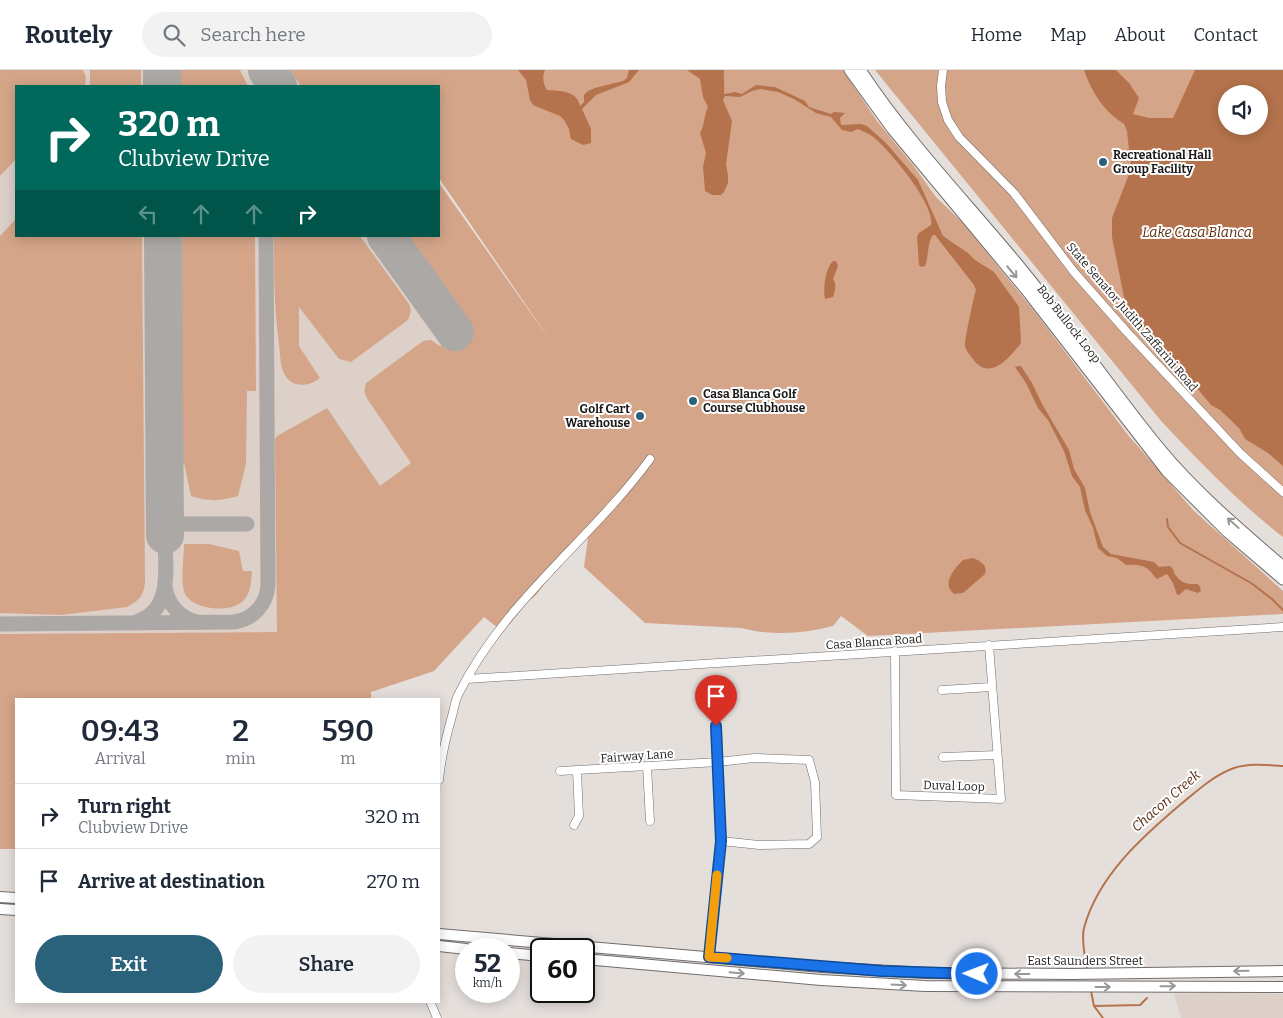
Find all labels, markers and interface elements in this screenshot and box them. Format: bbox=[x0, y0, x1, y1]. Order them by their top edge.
search box bbox=[142, 12, 492, 57]
text: Routely bbox=[25, 21, 112, 49]
icon: search bbox=[160, 21, 188, 49]
text: Search here bbox=[200, 23, 306, 46]
text: Home bbox=[971, 24, 1022, 46]
text: Map bbox=[1050, 24, 1086, 46]
text: About bbox=[1114, 24, 1165, 46]
text: Contact bbox=[1193, 24, 1258, 46]
map controls bbox=[1218, 85, 1268, 135]
button: sound bbox=[1218, 85, 1268, 135]
text: 320 m bbox=[118, 103, 220, 145]
icon: right bbox=[35, 105, 100, 170]
text: Clubview Drive bbox=[118, 145, 270, 172]
place label: Recreational Hall Group Facility bbox=[1113, 148, 1212, 176]
marker: Recreational Hall Group Facility bbox=[1097, 156, 1109, 168]
icon: left bbox=[134, 200, 162, 228]
icon: ahead bbox=[187, 200, 215, 228]
icon: ahead bbox=[240, 200, 268, 228]
icon: right bbox=[293, 200, 321, 228]
water label: Lake Casa Blanca bbox=[1142, 224, 1252, 241]
street label: State Senator Judith Zaffarini Road bbox=[1064, 240, 1200, 394]
one-way arrow bbox=[1006, 265, 1017, 278]
street label: Bob Bullock Loop bbox=[1034, 282, 1104, 366]
place label: Casa Blanca Golf Course Clubhouse bbox=[703, 387, 806, 415]
marker: Casa Blanca Golf Course Clubhouse bbox=[687, 395, 699, 407]
place label: Golf Cart Warehouse bbox=[565, 402, 630, 430]
marker: Golf Cart Warehouse bbox=[634, 410, 646, 422]
one-way arrow bbox=[1227, 518, 1240, 529]
street label: Casa Blanca Road bbox=[825, 632, 923, 652]
pin bbox=[695, 675, 737, 726]
icon: arrive bbox=[702, 682, 730, 710]
text: 09:43 bbox=[81, 713, 160, 749]
text: 2 bbox=[232, 713, 249, 749]
text: 590 bbox=[321, 713, 374, 749]
street label: Fairway Lane bbox=[600, 746, 674, 766]
text: Arrival bbox=[95, 749, 146, 768]
text: min bbox=[225, 749, 256, 768]
text: m bbox=[340, 749, 355, 768]
water label: Chacon Creek bbox=[1128, 766, 1204, 836]
street label: Duval Loop bbox=[923, 778, 985, 794]
text: Turn right bbox=[78, 795, 171, 818]
icon: right bbox=[35, 802, 63, 830]
text: 320 m bbox=[365, 805, 420, 828]
text: Clubview Drive bbox=[78, 818, 188, 837]
icon: arrive bbox=[35, 867, 63, 895]
text: Arrive at destination bbox=[78, 870, 265, 893]
text: 270 m bbox=[367, 870, 420, 893]
button: Exit bbox=[35, 935, 223, 993]
button: Share bbox=[233, 935, 420, 993]
speed limit sign: 60 bbox=[530, 938, 595, 1003]
position arrow bbox=[950, 947, 1002, 999]
text: 52 bbox=[474, 949, 501, 979]
street label: East Saunders Street bbox=[1027, 954, 1143, 968]
one-way arrow bbox=[1234, 967, 1250, 976]
one-way arrow bbox=[729, 968, 745, 977]
one-way arrow bbox=[1014, 969, 1030, 979]
text: km/h bbox=[473, 976, 502, 990]
one-way arrow bbox=[891, 980, 907, 989]
one-way arrow bbox=[1160, 981, 1176, 991]
one-way arrow bbox=[1095, 982, 1111, 992]

